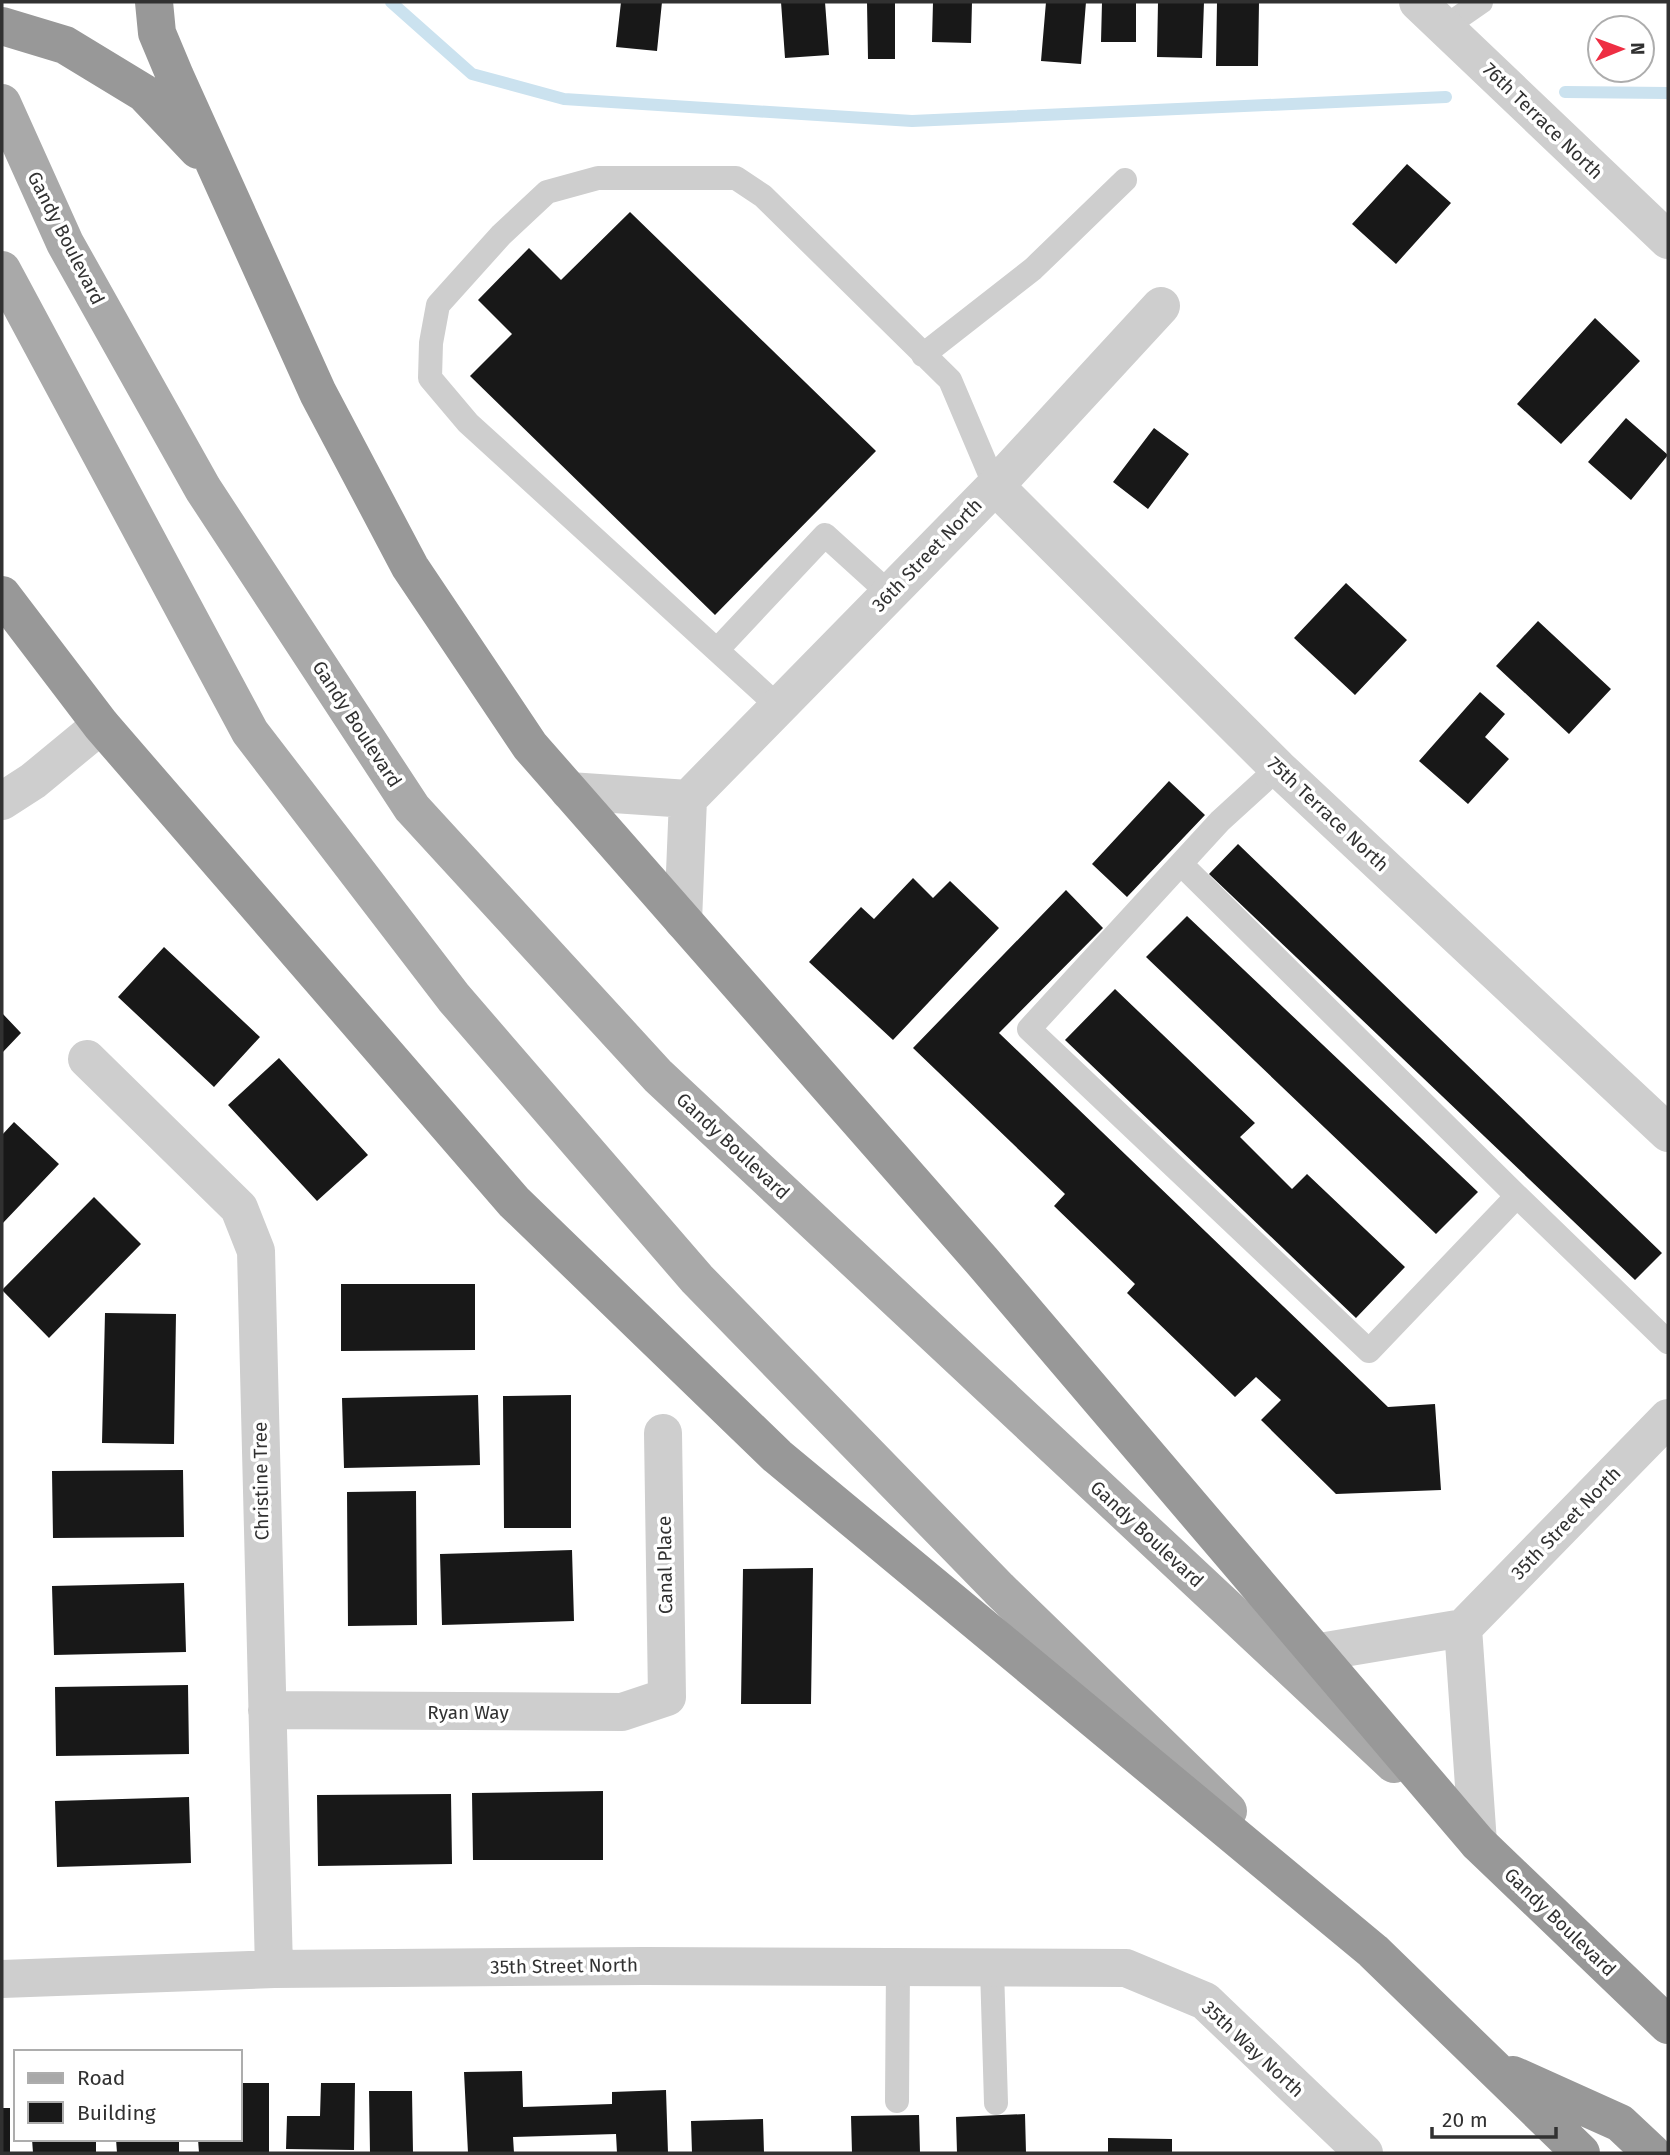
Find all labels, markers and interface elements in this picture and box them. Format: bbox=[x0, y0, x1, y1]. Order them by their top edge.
north arrow bbox=[1586, 14, 1656, 84]
text: N bbox=[1626, 42, 1649, 55]
street label: 76th Terrace North bbox=[1478, 58, 1608, 184]
street label: Gandy Boulevard bbox=[23, 168, 109, 308]
street label: 36th Street North bbox=[867, 494, 987, 616]
street label: Gandy Boulevard bbox=[308, 656, 406, 792]
street label: 75th Terrace North bbox=[1263, 752, 1393, 876]
street label: Gandy Boulevard bbox=[672, 1088, 794, 1204]
street label: Christine Tree bbox=[248, 1421, 274, 1541]
street label: 35th Street North bbox=[1506, 1462, 1626, 1584]
street label: Gandy Boulevard bbox=[1086, 1476, 1208, 1592]
street label: Canal Place bbox=[653, 1516, 677, 1614]
street label: Ryan Way bbox=[427, 1701, 509, 1724]
street label: Gandy Boulevard bbox=[1499, 1863, 1621, 1981]
street label: 35th Street North bbox=[490, 1953, 638, 1979]
street label: 35th Way North bbox=[1197, 1996, 1309, 2102]
legend bbox=[14, 2050, 242, 2141]
text: Road bbox=[77, 2065, 125, 2091]
scale bar bbox=[1432, 2096, 1556, 2140]
text: Building bbox=[77, 2100, 156, 2126]
text: 20 m bbox=[1442, 2107, 1488, 2133]

